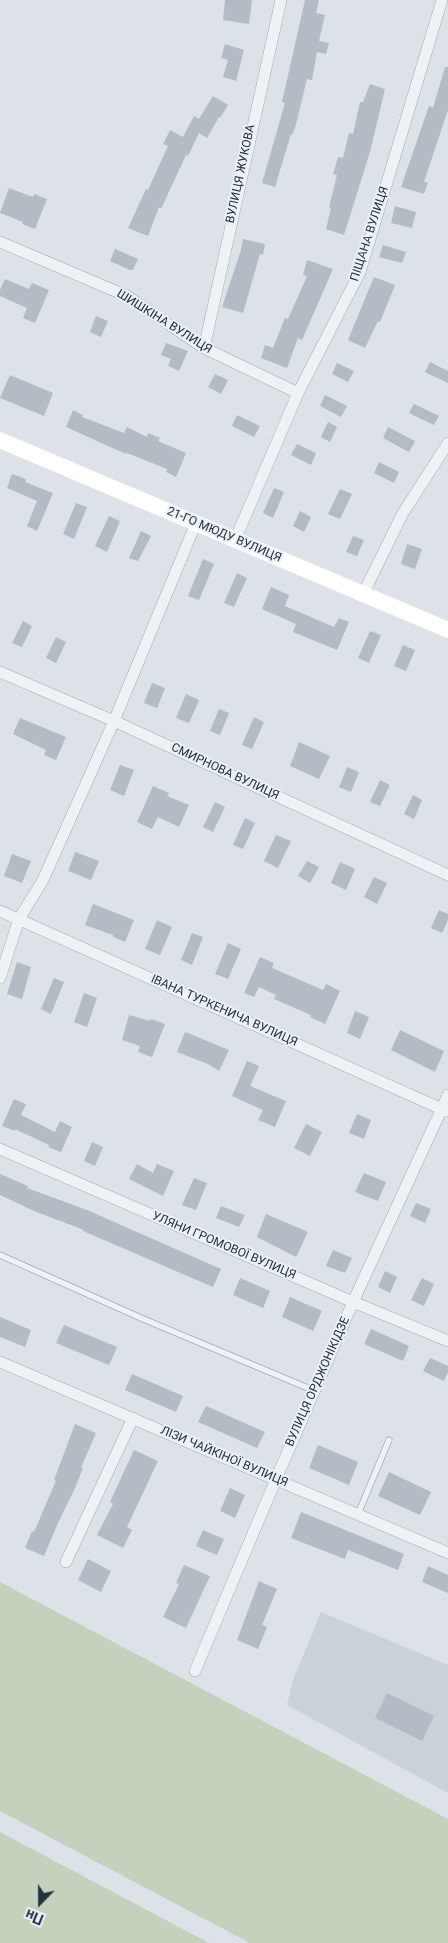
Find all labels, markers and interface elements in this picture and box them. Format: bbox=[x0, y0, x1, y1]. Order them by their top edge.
street label: ВУЛИЦЯ ЖУКОВА bbox=[223, 123, 259, 225]
street label: ПІЩАНА ВУЛИЦЯ bbox=[348, 185, 392, 283]
street label: ШИШКІНА ВУЛИЦЯ bbox=[114, 287, 214, 357]
street label: 21-ГО МЮДУ ВУЛИЦЯ bbox=[165, 504, 283, 566]
street label: СМИРНОВА ВУЛИЦЯ bbox=[169, 741, 281, 803]
street label: ІВАНА ТУРКЕНИЧА ВУЛИЦЯ bbox=[148, 972, 300, 1050]
street label: УЛЯНИ ГРОМОВОЇ ВУЛИЦЯ bbox=[150, 1209, 298, 1283]
street label: ВУЛИЦЯ ОРДЖОНІКІДЗЕ bbox=[283, 1315, 353, 1449]
street label: ЛІЗИ ЧАЙКІНОЇ ВУЛИЦЯ bbox=[158, 1424, 290, 1490]
north arrow bbox=[15, 1878, 65, 1928]
text: Пн bbox=[23, 1906, 46, 1928]

